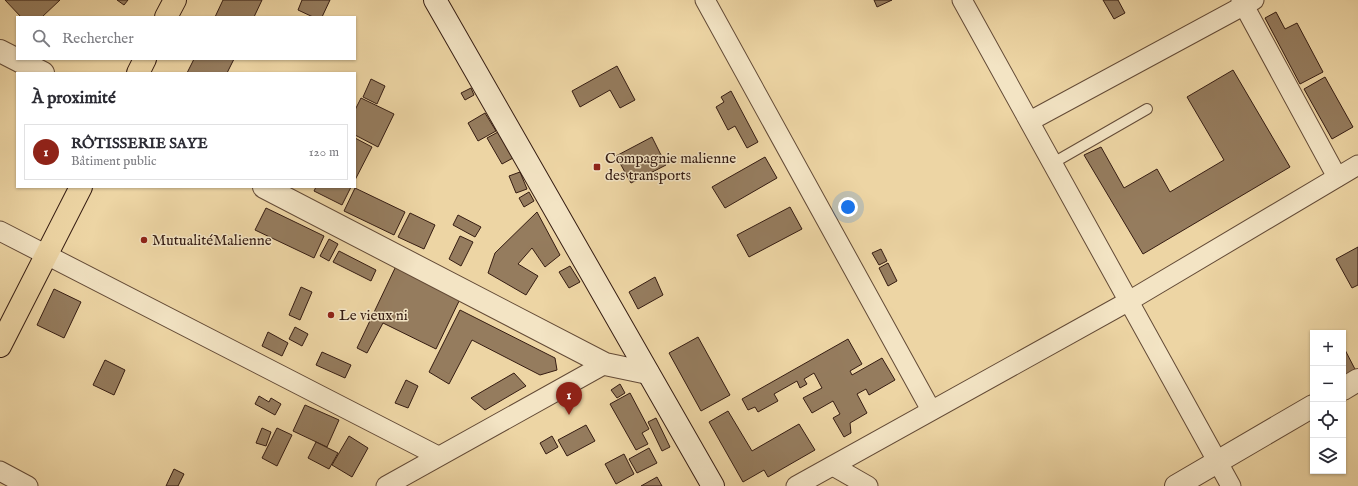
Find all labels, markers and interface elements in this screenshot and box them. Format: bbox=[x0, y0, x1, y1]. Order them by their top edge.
search box bbox=[16, 16, 356, 60]
icon: search bbox=[30, 27, 52, 49]
text: Rechercher bbox=[62, 29, 134, 48]
text: À proximité bbox=[32, 88, 116, 109]
text: RÔTISSERIE SAYE bbox=[71, 134, 208, 153]
text: 1 bbox=[44, 144, 48, 161]
text: 120 m bbox=[309, 144, 339, 161]
place label: Compagnie malienne des transports bbox=[605, 149, 736, 185]
text: Bâtiment public bbox=[71, 153, 157, 170]
marker: Compagnie malienne des transports bbox=[592, 162, 602, 172]
your location bbox=[838, 197, 858, 217]
place label: MutualitéMalienne bbox=[152, 231, 272, 250]
marker: MutualitéMalienne bbox=[139, 235, 149, 245]
place label: Le vieux ni bbox=[339, 306, 408, 325]
marker: Le vieux ni bbox=[326, 310, 336, 320]
map controls bbox=[1310, 330, 1346, 474]
button: + bbox=[1310, 330, 1346, 366]
button: − bbox=[1310, 366, 1346, 402]
pin: 1 bbox=[556, 382, 582, 415]
button: locate bbox=[1310, 402, 1346, 438]
button: layers bbox=[1310, 438, 1346, 474]

